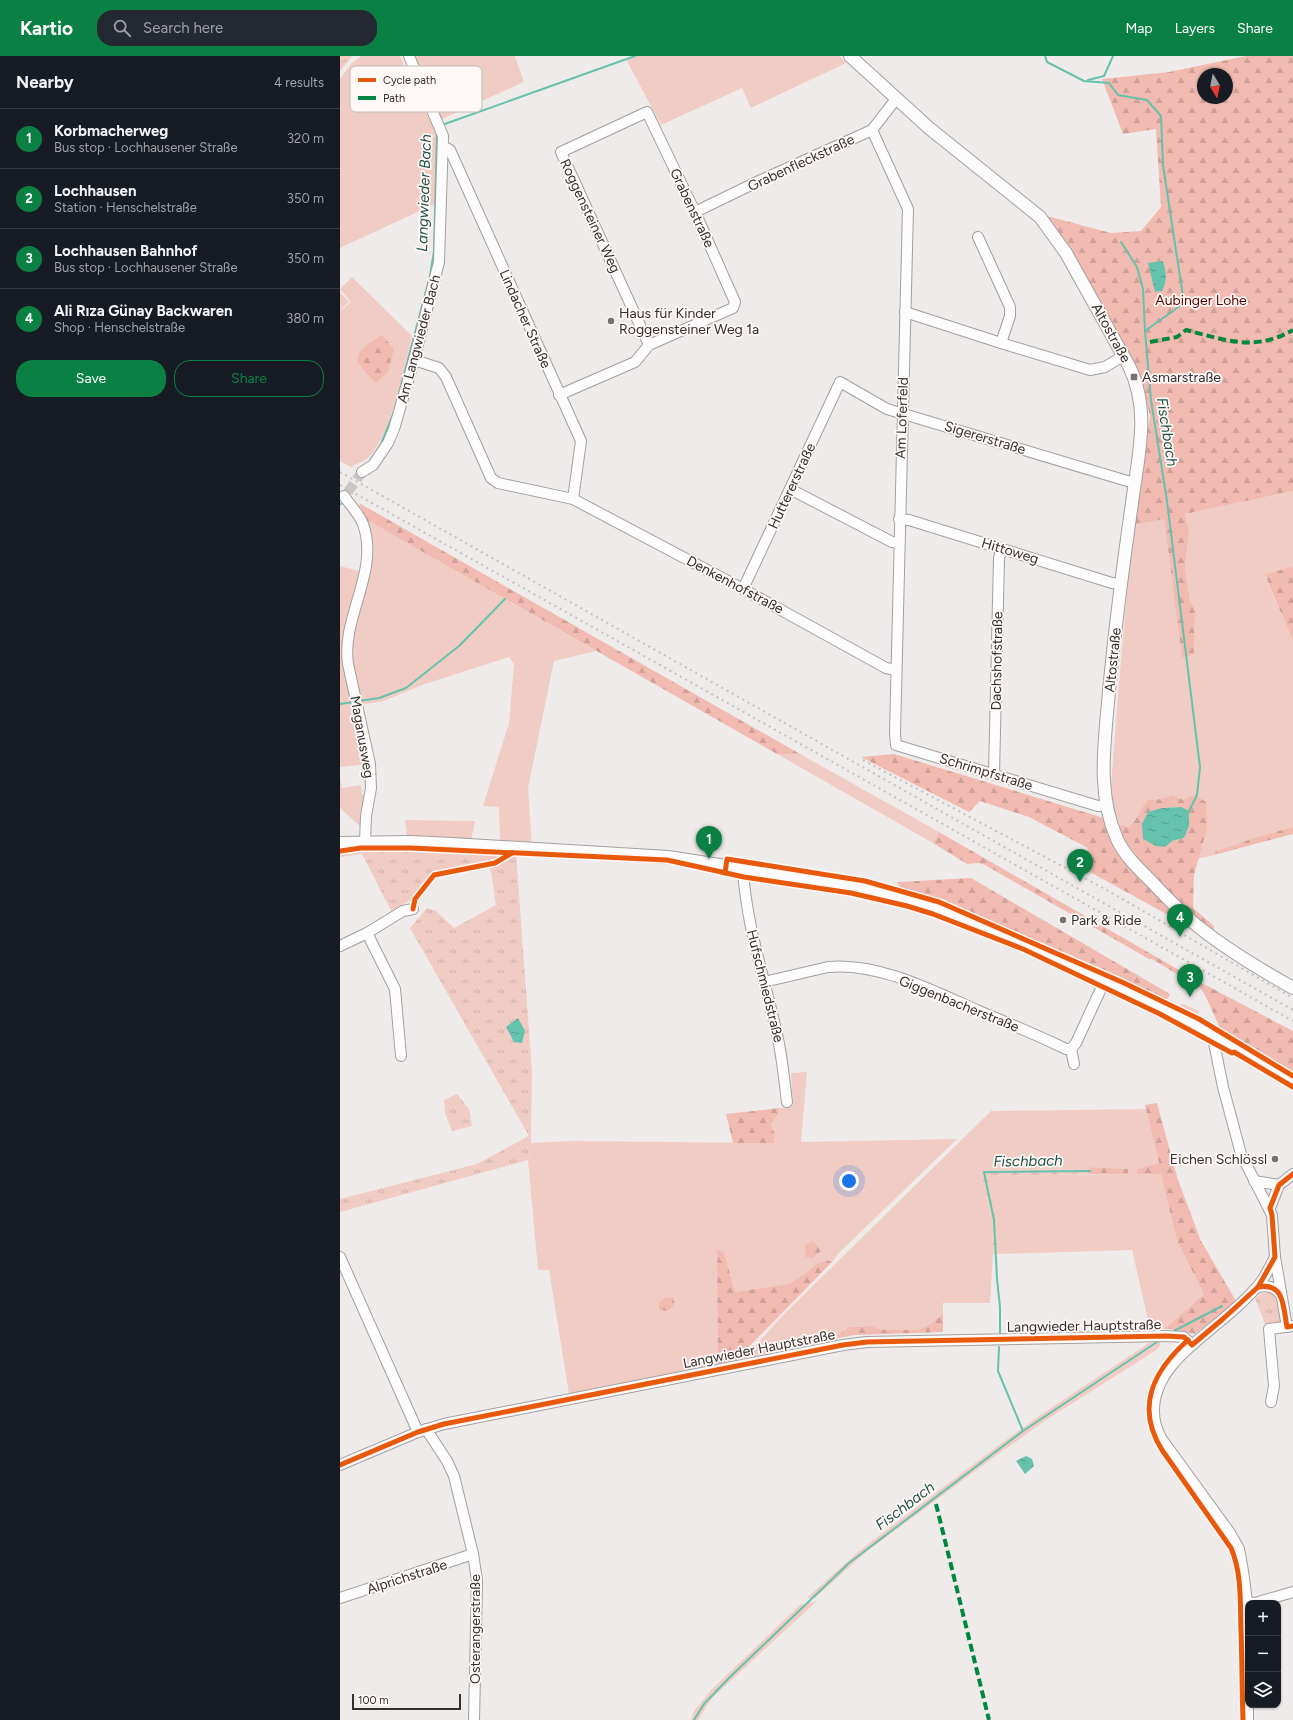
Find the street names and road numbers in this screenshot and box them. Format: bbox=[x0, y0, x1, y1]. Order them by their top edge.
street label: Grabenfleckstraße bbox=[745, 131, 857, 195]
street label: Roggensteiner Weg bbox=[556, 156, 624, 276]
street label: Grabenstraße bbox=[666, 166, 718, 251]
street label: Lindacher Straße bbox=[496, 267, 555, 371]
street label: Am Langwieder Bach bbox=[394, 273, 444, 405]
street label: Altostraße bbox=[1088, 300, 1134, 366]
street label: Am Loferfeld bbox=[892, 377, 912, 459]
street label: Sigererstraße bbox=[942, 418, 1028, 459]
street label: Huttererstraße bbox=[765, 440, 819, 532]
street label: Hittoweg bbox=[979, 534, 1041, 568]
street label: Denkenhofstraße bbox=[684, 552, 787, 618]
street label: Dachshofstraße bbox=[988, 611, 1006, 711]
street label: Altostraße bbox=[1101, 626, 1125, 693]
street label: Maganusweg bbox=[346, 695, 378, 779]
street label: Schrimpfstraße bbox=[937, 750, 1035, 794]
street label: Hufschmiedstraße bbox=[743, 928, 787, 1045]
street label: Giggenbacherstraße bbox=[896, 972, 1022, 1036]
street label: Langwieder Hauptstraße bbox=[1007, 1316, 1162, 1336]
street label: Langwieder Hauptstraße bbox=[681, 1326, 837, 1372]
street label: Alprichstraße bbox=[365, 1556, 450, 1598]
street label: Osterangerstraße bbox=[467, 1574, 484, 1684]

